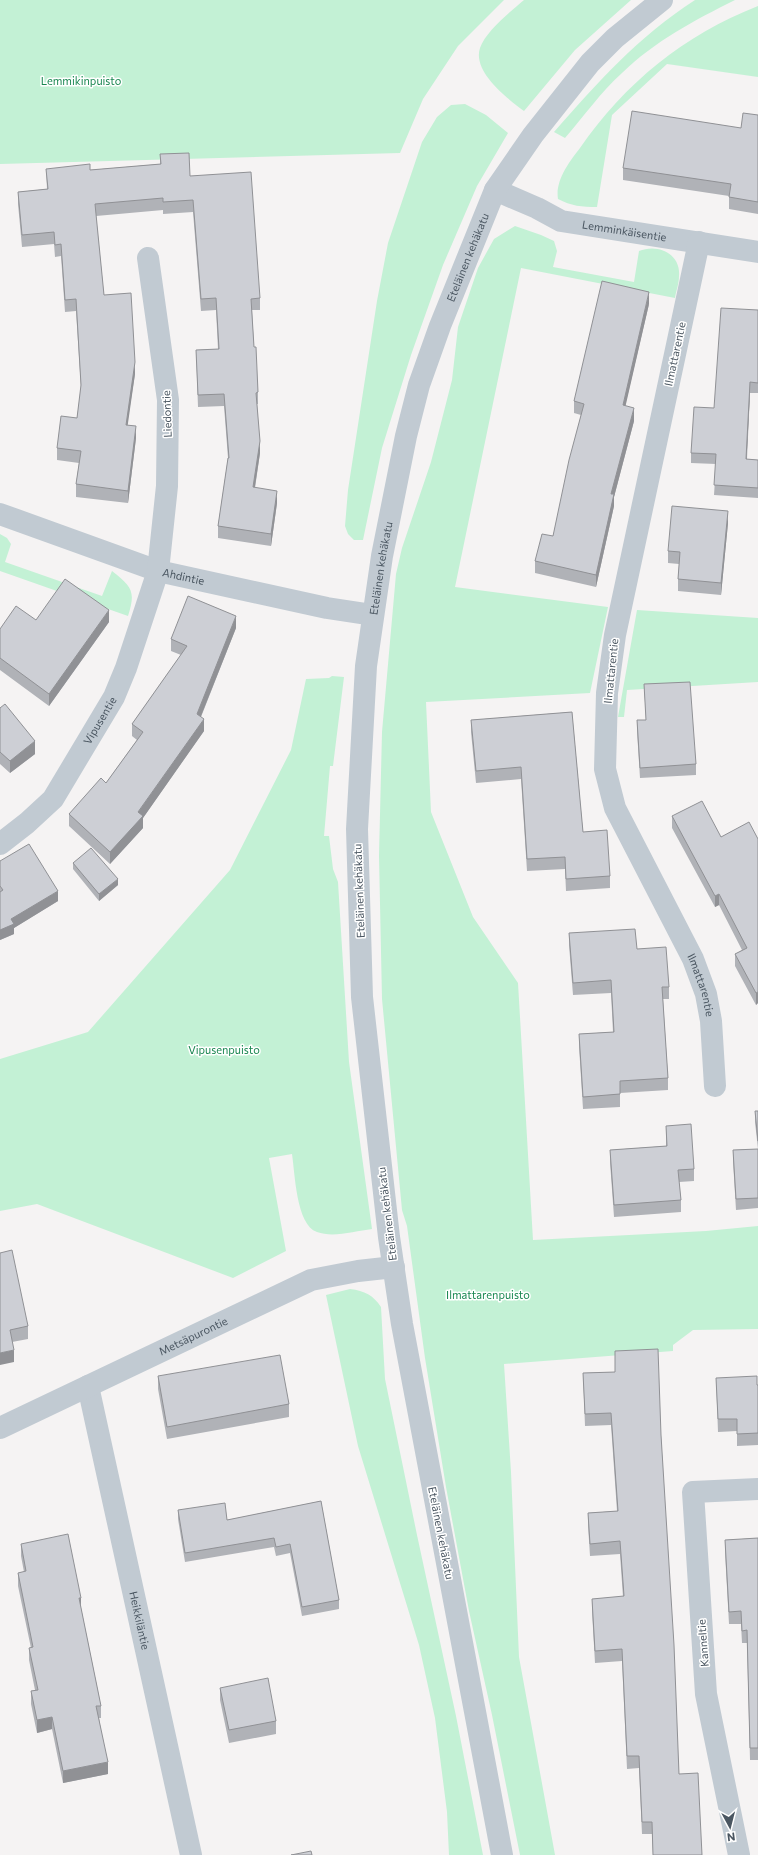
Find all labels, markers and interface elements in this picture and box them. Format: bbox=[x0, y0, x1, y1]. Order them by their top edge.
park label: Lemmikinpuisto bbox=[41, 74, 122, 87]
street label: Eteläinen kehäkatu bbox=[444, 211, 491, 303]
street label: Lemminkäisentie bbox=[581, 217, 668, 244]
street label: Ilmattarentie bbox=[661, 320, 688, 387]
street label: Liedontie bbox=[159, 390, 174, 438]
street label: Eteläinen kehäkatu bbox=[366, 520, 395, 616]
street label: Ahdintie bbox=[161, 565, 206, 587]
street label: Ilmattarentie bbox=[601, 638, 620, 704]
street label: Vipusentie bbox=[80, 694, 119, 747]
street label: Eteläinen kehäkatu bbox=[350, 844, 367, 938]
street label: Ilmattarentie bbox=[685, 951, 717, 1018]
park label: Vipusenpuisto bbox=[188, 1043, 260, 1056]
street label: Eteläinen kehäkatu bbox=[374, 1166, 399, 1262]
park label: Ilmattarenpuisto bbox=[446, 1288, 530, 1301]
street label: Metsäpurontie bbox=[157, 1314, 230, 1357]
street label: Eteläinen kehäkatu bbox=[426, 1485, 457, 1580]
street label: Heikkiläntie bbox=[127, 1590, 153, 1651]
street label: Kanneltie bbox=[694, 1619, 711, 1667]
north arrow bbox=[710, 1807, 750, 1847]
text: N bbox=[726, 1830, 736, 1844]

